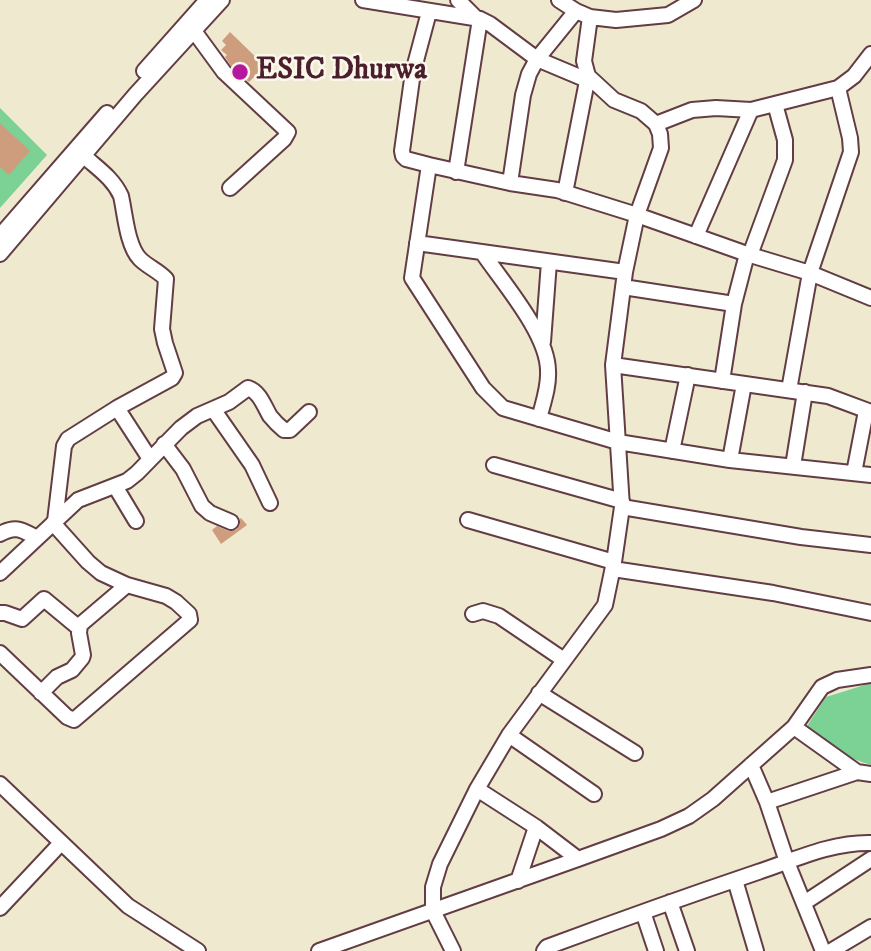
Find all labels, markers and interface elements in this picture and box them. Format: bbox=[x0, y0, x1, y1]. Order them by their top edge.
place label: ESIC Dhurwa bbox=[256, 54, 427, 90]
marker: ESIC Dhurwa bbox=[230, 62, 250, 82]

